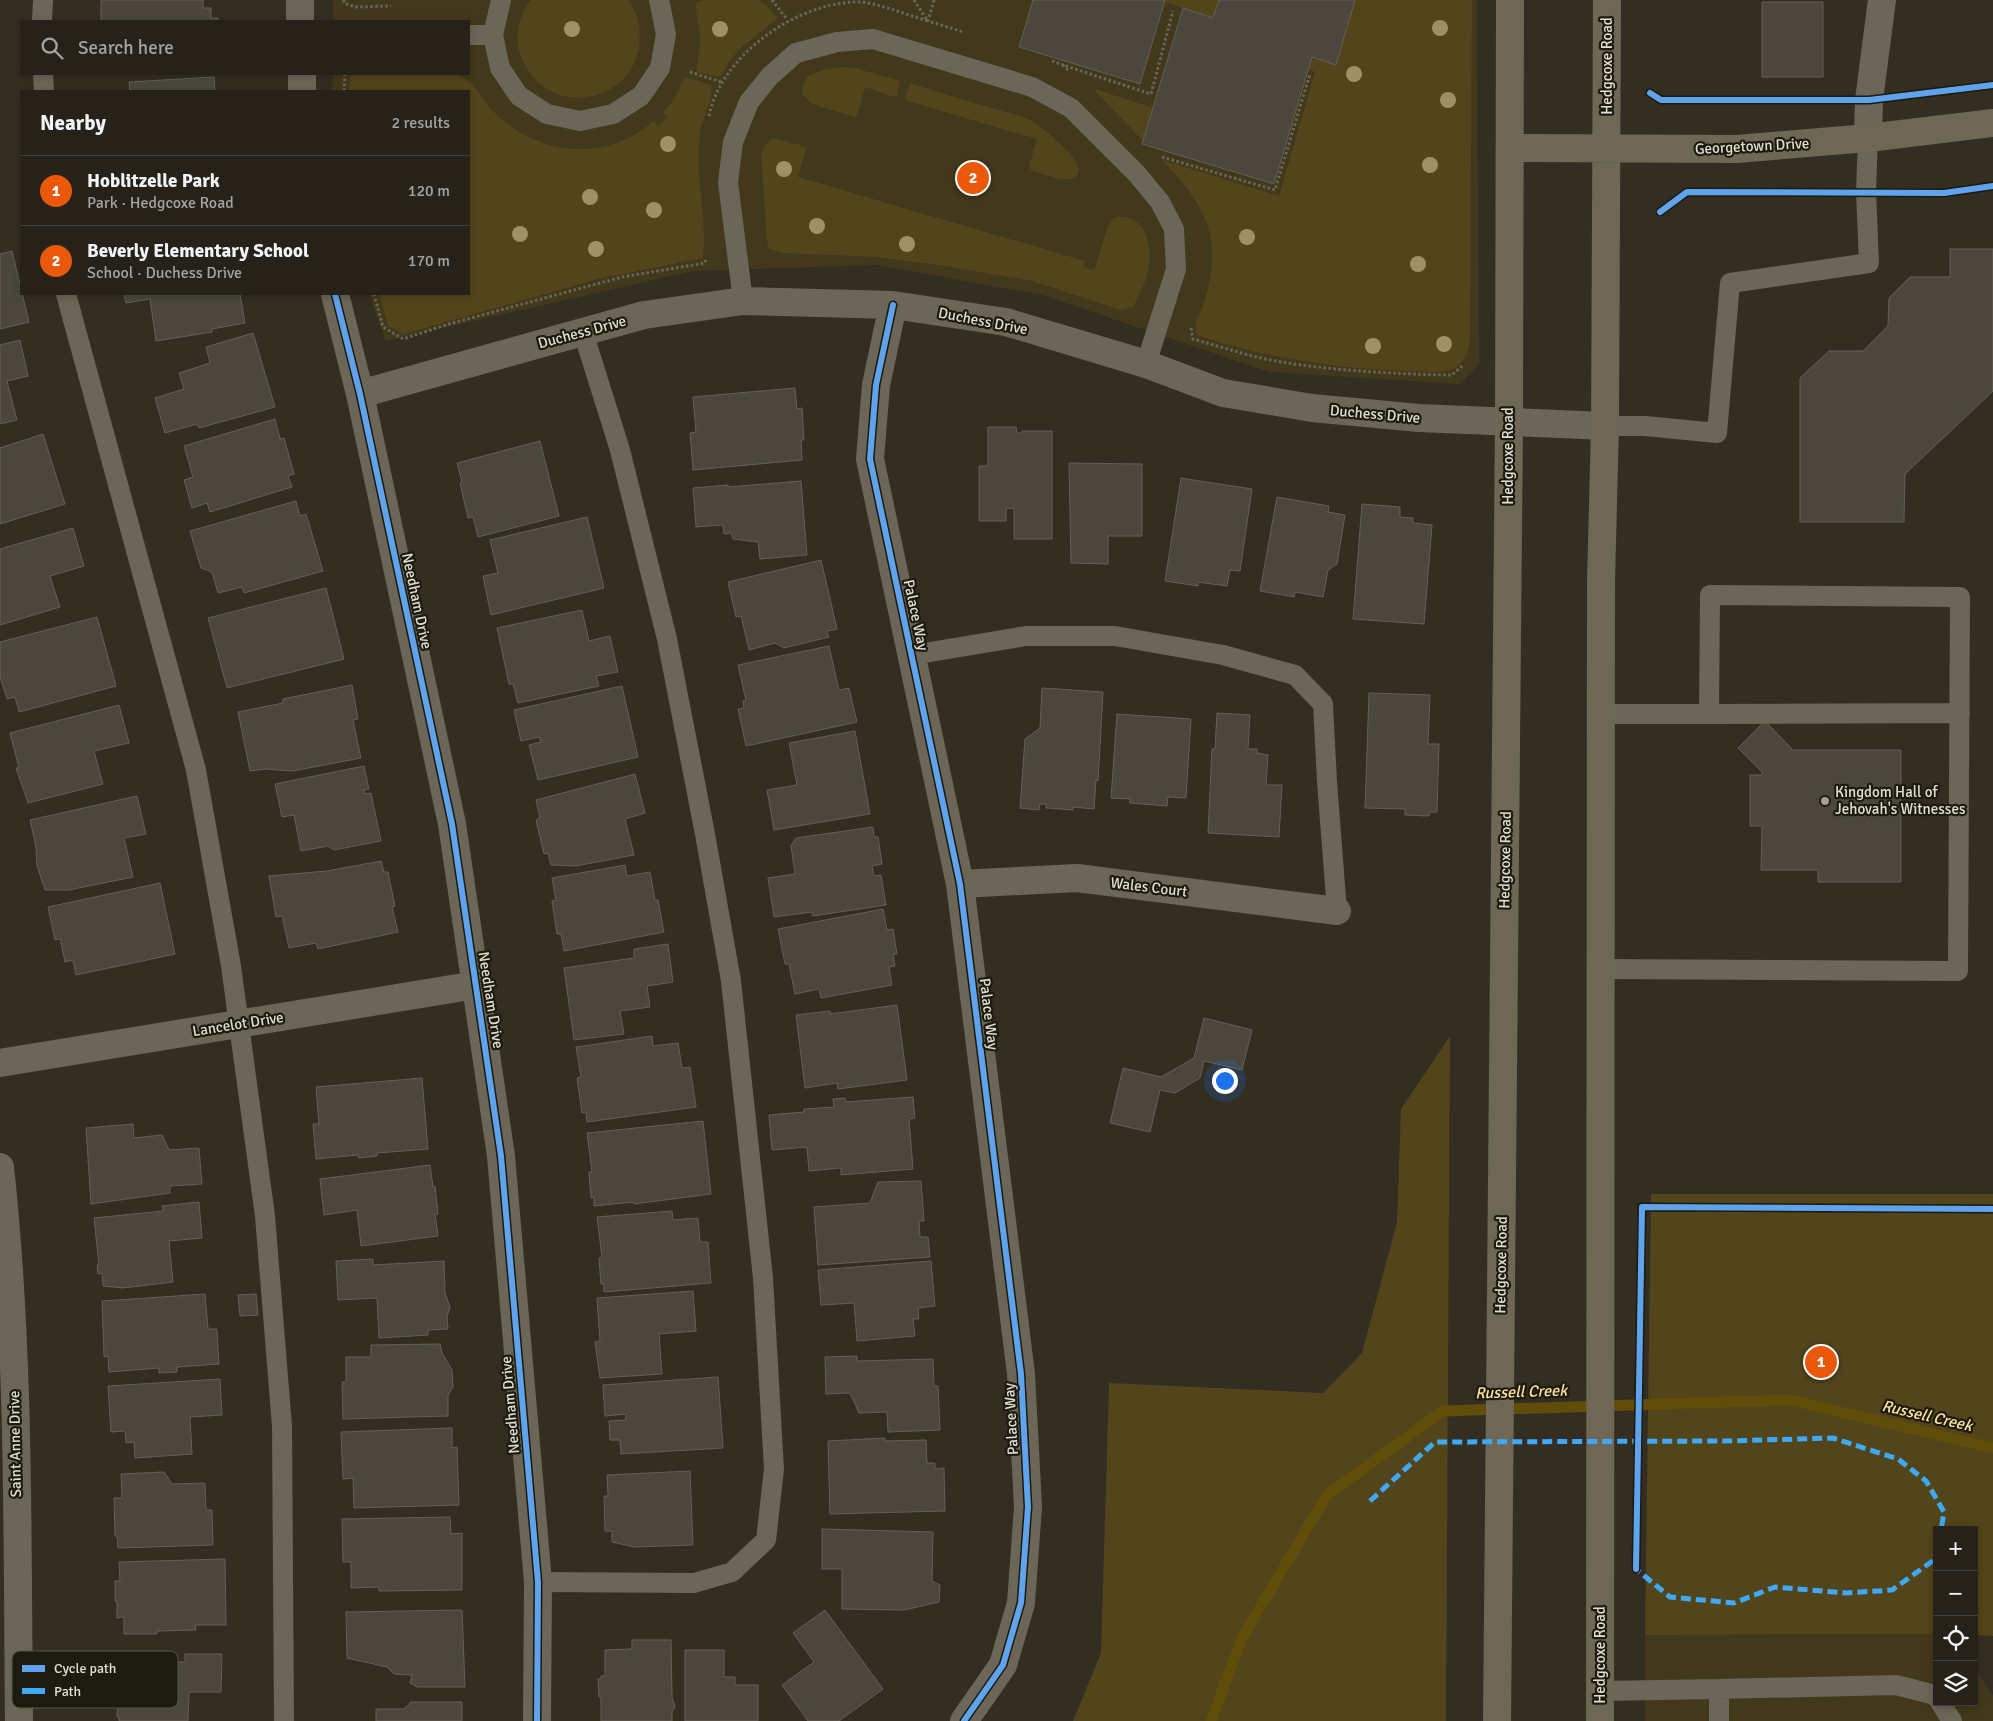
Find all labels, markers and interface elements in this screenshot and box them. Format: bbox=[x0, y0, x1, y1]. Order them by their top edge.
street label: Hedgcoxe Road bbox=[1598, 17, 1616, 115]
search box bbox=[20, 20, 470, 75]
icon: search bbox=[38, 34, 66, 62]
text: Search here bbox=[78, 36, 174, 60]
text: Nearby bbox=[40, 110, 106, 136]
text: 2 results bbox=[391, 113, 450, 133]
street label: Georgetown Drive bbox=[1694, 134, 1810, 158]
pin: 2 bbox=[957, 159, 989, 197]
text: Hoblitzelle Park bbox=[87, 169, 220, 193]
text: 1 bbox=[52, 181, 60, 201]
text: 120 m bbox=[408, 181, 450, 201]
text: Park · Hedgcoxe Road bbox=[87, 193, 234, 213]
text: Beverly Elementary School bbox=[87, 239, 309, 263]
text: 2 bbox=[52, 251, 60, 271]
text: 170 m bbox=[408, 251, 450, 271]
text: School · Duchess Drive bbox=[87, 263, 242, 283]
street label: Duchess Drive bbox=[937, 304, 1029, 338]
street label: Duchess Drive bbox=[536, 312, 628, 352]
street label: Duchess Drive bbox=[1329, 401, 1421, 427]
street label: Hedgcoxe Road bbox=[1499, 407, 1517, 505]
street label: Needham Drive bbox=[398, 551, 436, 651]
street label: Palace Way bbox=[900, 578, 932, 652]
place label: Kingdom Hall of Jehovah's Witnesses bbox=[1835, 783, 1966, 818]
marker: Kingdom Hall of Jehovah's Witnesses bbox=[1819, 795, 1831, 807]
street label: Hedgcoxe Road bbox=[1495, 811, 1515, 909]
street label: Wales Court bbox=[1109, 873, 1189, 901]
street label: Needham Drive bbox=[474, 950, 508, 1050]
street label: Palace Way bbox=[976, 977, 1002, 1051]
street label: Lancelot Drive bbox=[191, 1008, 285, 1040]
your location bbox=[1212, 1068, 1238, 1094]
street label: Hedgcoxe Road bbox=[1491, 1216, 1511, 1314]
pin: 1 bbox=[1805, 1343, 1837, 1381]
street label: Needham Drive bbox=[497, 1356, 523, 1454]
water label: Russell Creek bbox=[1475, 1380, 1569, 1404]
street label: Palace Way bbox=[1000, 1382, 1022, 1456]
street label: Saint Anne Drive bbox=[5, 1391, 25, 1497]
water label: Russell Creek bbox=[1880, 1396, 1976, 1437]
map controls bbox=[1933, 1526, 1978, 1706]
button: + bbox=[1933, 1526, 1978, 1571]
button: − bbox=[1933, 1571, 1978, 1616]
street label: Hedgcoxe Road bbox=[1591, 1606, 1609, 1704]
button: locate bbox=[1933, 1616, 1978, 1661]
legend bbox=[12, 1651, 178, 1708]
text: Cycle path bbox=[54, 1660, 116, 1677]
button: layers bbox=[1933, 1661, 1978, 1706]
text: Path bbox=[54, 1683, 81, 1700]

